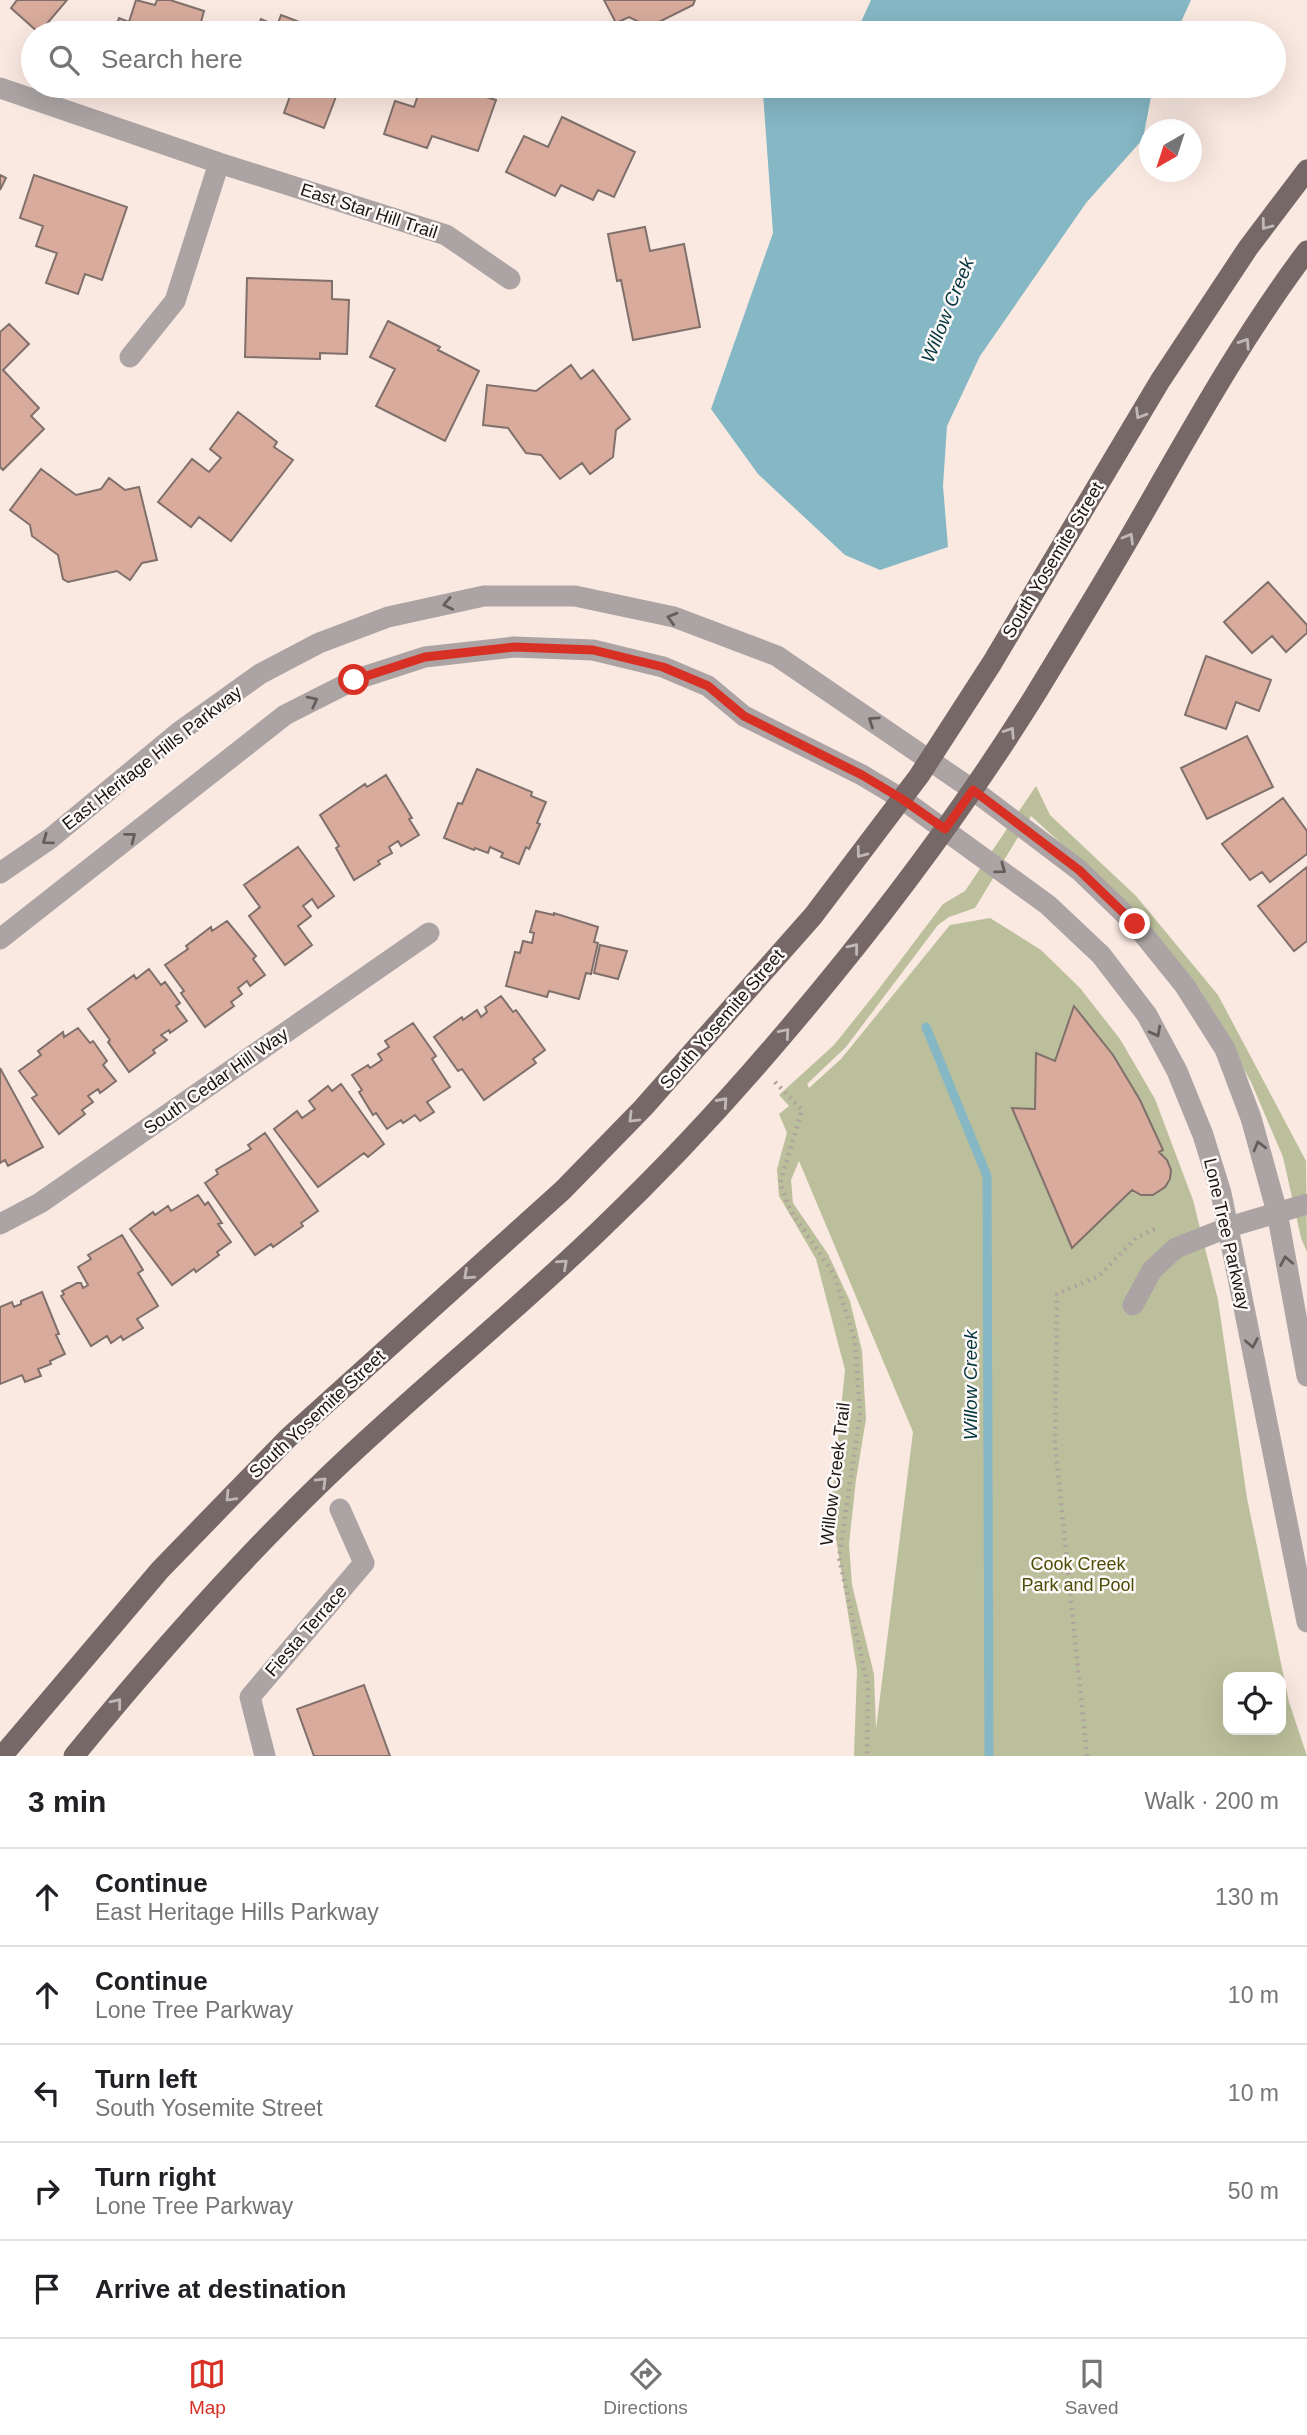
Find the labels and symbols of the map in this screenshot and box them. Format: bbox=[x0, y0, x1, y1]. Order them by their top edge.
north arrow bbox=[1139, 119, 1202, 182]
street label: East Star Hill Trail bbox=[298, 179, 440, 243]
one-way arrow bbox=[1262, 217, 1274, 230]
water label: Willow Creek bbox=[917, 254, 978, 365]
one-way arrow bbox=[1237, 338, 1250, 351]
one-way arrow bbox=[1135, 407, 1148, 420]
street label: South Yosemite Street bbox=[999, 479, 1107, 641]
one-way arrow bbox=[1121, 533, 1134, 546]
one-way arrow bbox=[442, 596, 454, 610]
one-way arrow bbox=[667, 611, 679, 626]
route start bbox=[338, 664, 369, 695]
street label: East Heritage Hills Parkway bbox=[58, 682, 246, 834]
one-way arrow bbox=[306, 695, 318, 709]
one-way arrow bbox=[868, 717, 881, 729]
one-way arrow bbox=[1002, 727, 1015, 740]
one-way arrow bbox=[42, 832, 55, 844]
one-way arrow bbox=[123, 832, 135, 845]
one-way arrow bbox=[856, 845, 869, 858]
one-way arrow bbox=[993, 861, 1006, 873]
route end bbox=[1119, 908, 1150, 939]
one-way arrow bbox=[846, 943, 859, 955]
street label: South Yosemite Street bbox=[656, 945, 788, 1093]
street label: South Cedar Hill Way bbox=[140, 1024, 292, 1138]
one-way arrow bbox=[1148, 1025, 1161, 1037]
one-way arrow bbox=[777, 1028, 789, 1041]
one-way arrow bbox=[714, 1097, 727, 1110]
one-way arrow bbox=[628, 1110, 641, 1123]
one-way arrow bbox=[1253, 1140, 1267, 1152]
street label: Lone Tree Parkway bbox=[1200, 1156, 1254, 1312]
one-way arrow bbox=[1279, 1255, 1294, 1267]
one-way arrow bbox=[555, 1260, 568, 1272]
one-way arrow bbox=[463, 1267, 476, 1279]
water label: Willow Creek bbox=[960, 1328, 981, 1440]
one-way arrow bbox=[1243, 1337, 1258, 1349]
street label: South Yosemite Street bbox=[245, 1346, 389, 1482]
street label: Willow Creek Trail bbox=[816, 1401, 854, 1547]
one-way arrow bbox=[313, 1478, 326, 1491]
one-way arrow bbox=[226, 1489, 239, 1502]
park label: Cook Creek Park and Pool bbox=[1021, 1554, 1135, 1595]
street label: Fiesta Terrace bbox=[261, 1582, 351, 1680]
one-way arrow bbox=[109, 1699, 121, 1712]

